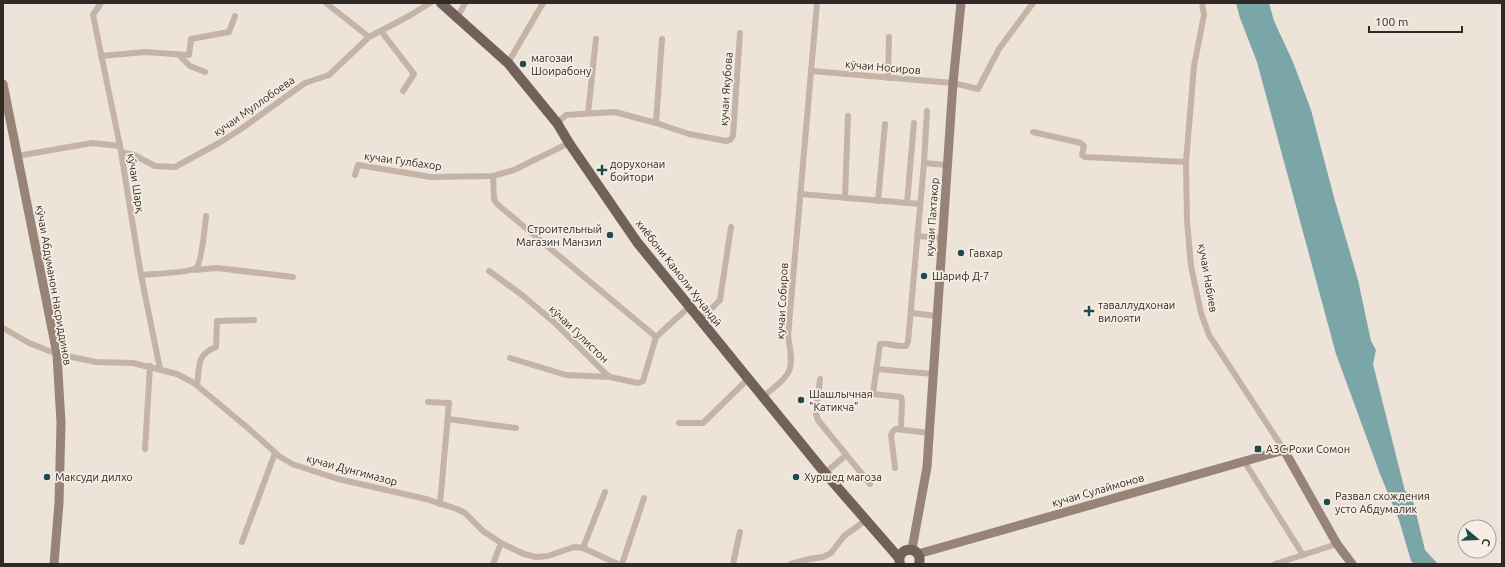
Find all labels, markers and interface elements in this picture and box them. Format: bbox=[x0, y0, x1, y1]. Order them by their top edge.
scale bar bbox=[1369, 8, 1462, 34]
text: 100 m bbox=[1375, 15, 1408, 28]
place label: магозаи Шоирабону bbox=[531, 52, 592, 77]
street label: кучаи Якубова bbox=[717, 52, 735, 126]
street label: кӯчаи Носиров bbox=[845, 58, 921, 76]
marker: магозаи Шоирабону bbox=[518, 59, 528, 69]
street label: кучаи Муллобоева bbox=[211, 74, 297, 138]
street label: кучаи Гулбахор bbox=[363, 150, 443, 172]
street label: кӯчаи Шарқ bbox=[125, 152, 147, 214]
place label: дорухонаи бойтори bbox=[610, 158, 665, 183]
marker: дорухонаи бойтори bbox=[597, 165, 607, 175]
street label: кучаи Пахтакор bbox=[923, 177, 941, 257]
street label: кӯчаи Абдуманон Насриддинов bbox=[34, 204, 74, 366]
street label: хиёбони Камоли Хуҷандӣ bbox=[634, 217, 724, 329]
place label: Строительный Магазин Манзил bbox=[516, 223, 602, 248]
marker: Строительный Магазин Манзил bbox=[605, 230, 615, 240]
street label: кучаи Набиев bbox=[1196, 243, 1220, 313]
place label: Гавхар bbox=[969, 247, 1003, 259]
marker: Гавхар bbox=[956, 248, 966, 258]
street label: кучаи Собиров bbox=[774, 262, 790, 340]
place label: Шариф Д-7 bbox=[932, 270, 989, 282]
marker: Шариф Д-7 bbox=[919, 271, 929, 281]
place label: таваллудхонаи вилояти bbox=[1098, 299, 1175, 324]
street label: кӯчаи Гулистон bbox=[547, 303, 611, 365]
marker: таваллудхонаи вилояти bbox=[1083, 305, 1095, 317]
place label: Шашлычная "Катикча" bbox=[809, 388, 873, 413]
marker: Шашлычная "Катикча" bbox=[796, 395, 806, 405]
place label: АЗС Рохи Сомон bbox=[1266, 443, 1350, 455]
marker: АЗС Рохи Сомон bbox=[1253, 444, 1263, 454]
street label: кучаи Дунгимазор bbox=[305, 452, 399, 488]
place label: Максуди дилхо bbox=[55, 471, 133, 483]
place label: Хуршед магоза bbox=[804, 471, 882, 483]
street label: кучаи Сулаймонов bbox=[1051, 471, 1145, 509]
marker: Максуди дилхо bbox=[42, 472, 52, 482]
marker: Хуршед магоза bbox=[791, 472, 801, 482]
place label: Развал схождения усто Абдумалик bbox=[1335, 490, 1430, 515]
marker: Развал схождения усто Абдумалик bbox=[1322, 497, 1332, 507]
north arrow bbox=[1457, 519, 1497, 559]
text: С bbox=[1480, 537, 1493, 548]

